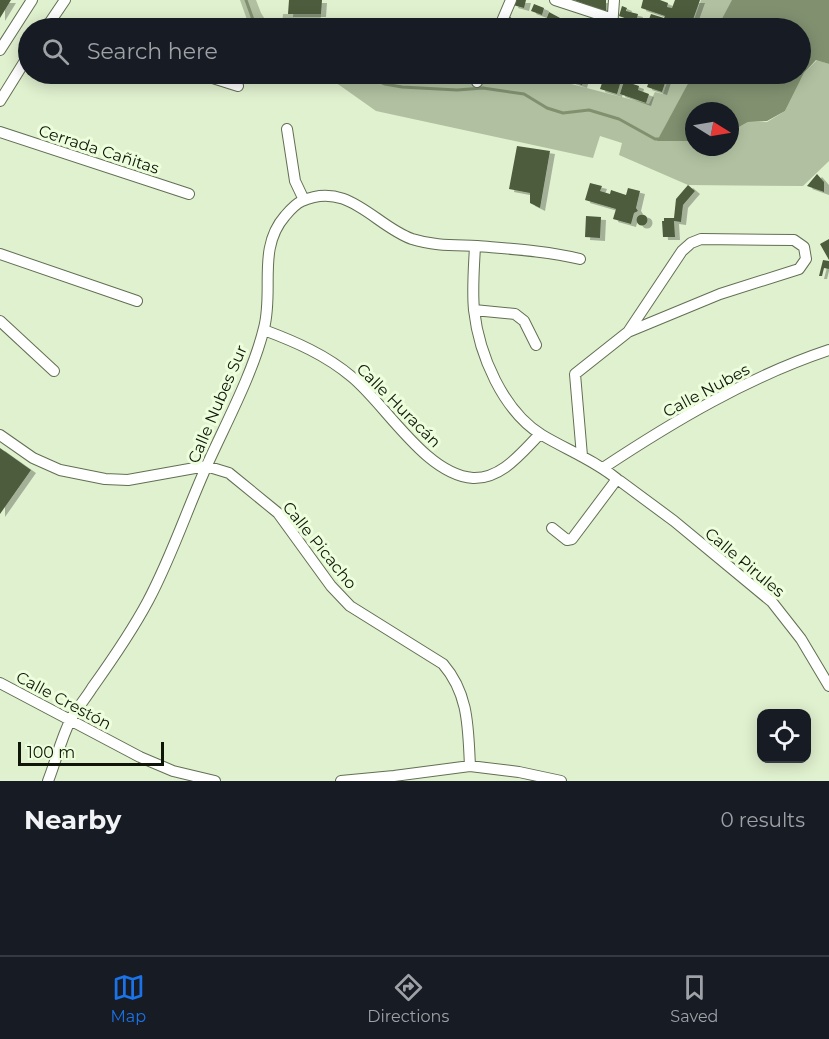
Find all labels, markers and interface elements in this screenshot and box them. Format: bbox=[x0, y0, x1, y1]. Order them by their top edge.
search box bbox=[18, 18, 811, 84]
icon: search bbox=[39, 35, 72, 68]
text: Search here bbox=[87, 38, 218, 65]
north arrow bbox=[685, 102, 739, 156]
street label: Cerrada Cañitas bbox=[36, 121, 162, 178]
street label: Calle Nubes Sur bbox=[184, 342, 251, 466]
street label: Calle Huracán bbox=[353, 359, 445, 451]
street label: Calle Nubes bbox=[660, 360, 753, 421]
street label: Calle Picacho bbox=[279, 498, 361, 593]
street label: Calle Pirules bbox=[701, 524, 788, 601]
street label: Calle Crestón bbox=[13, 667, 115, 734]
map controls bbox=[757, 709, 811, 763]
button: locate bbox=[757, 709, 811, 763]
scale bar bbox=[18, 739, 164, 766]
text: 100 m bbox=[27, 743, 75, 762]
text: Nearby bbox=[24, 804, 121, 836]
text: 0 results bbox=[720, 808, 805, 832]
tab: Map bbox=[111, 971, 146, 1026]
tab: Directions bbox=[367, 971, 449, 1026]
tab: Saved bbox=[670, 971, 718, 1026]

